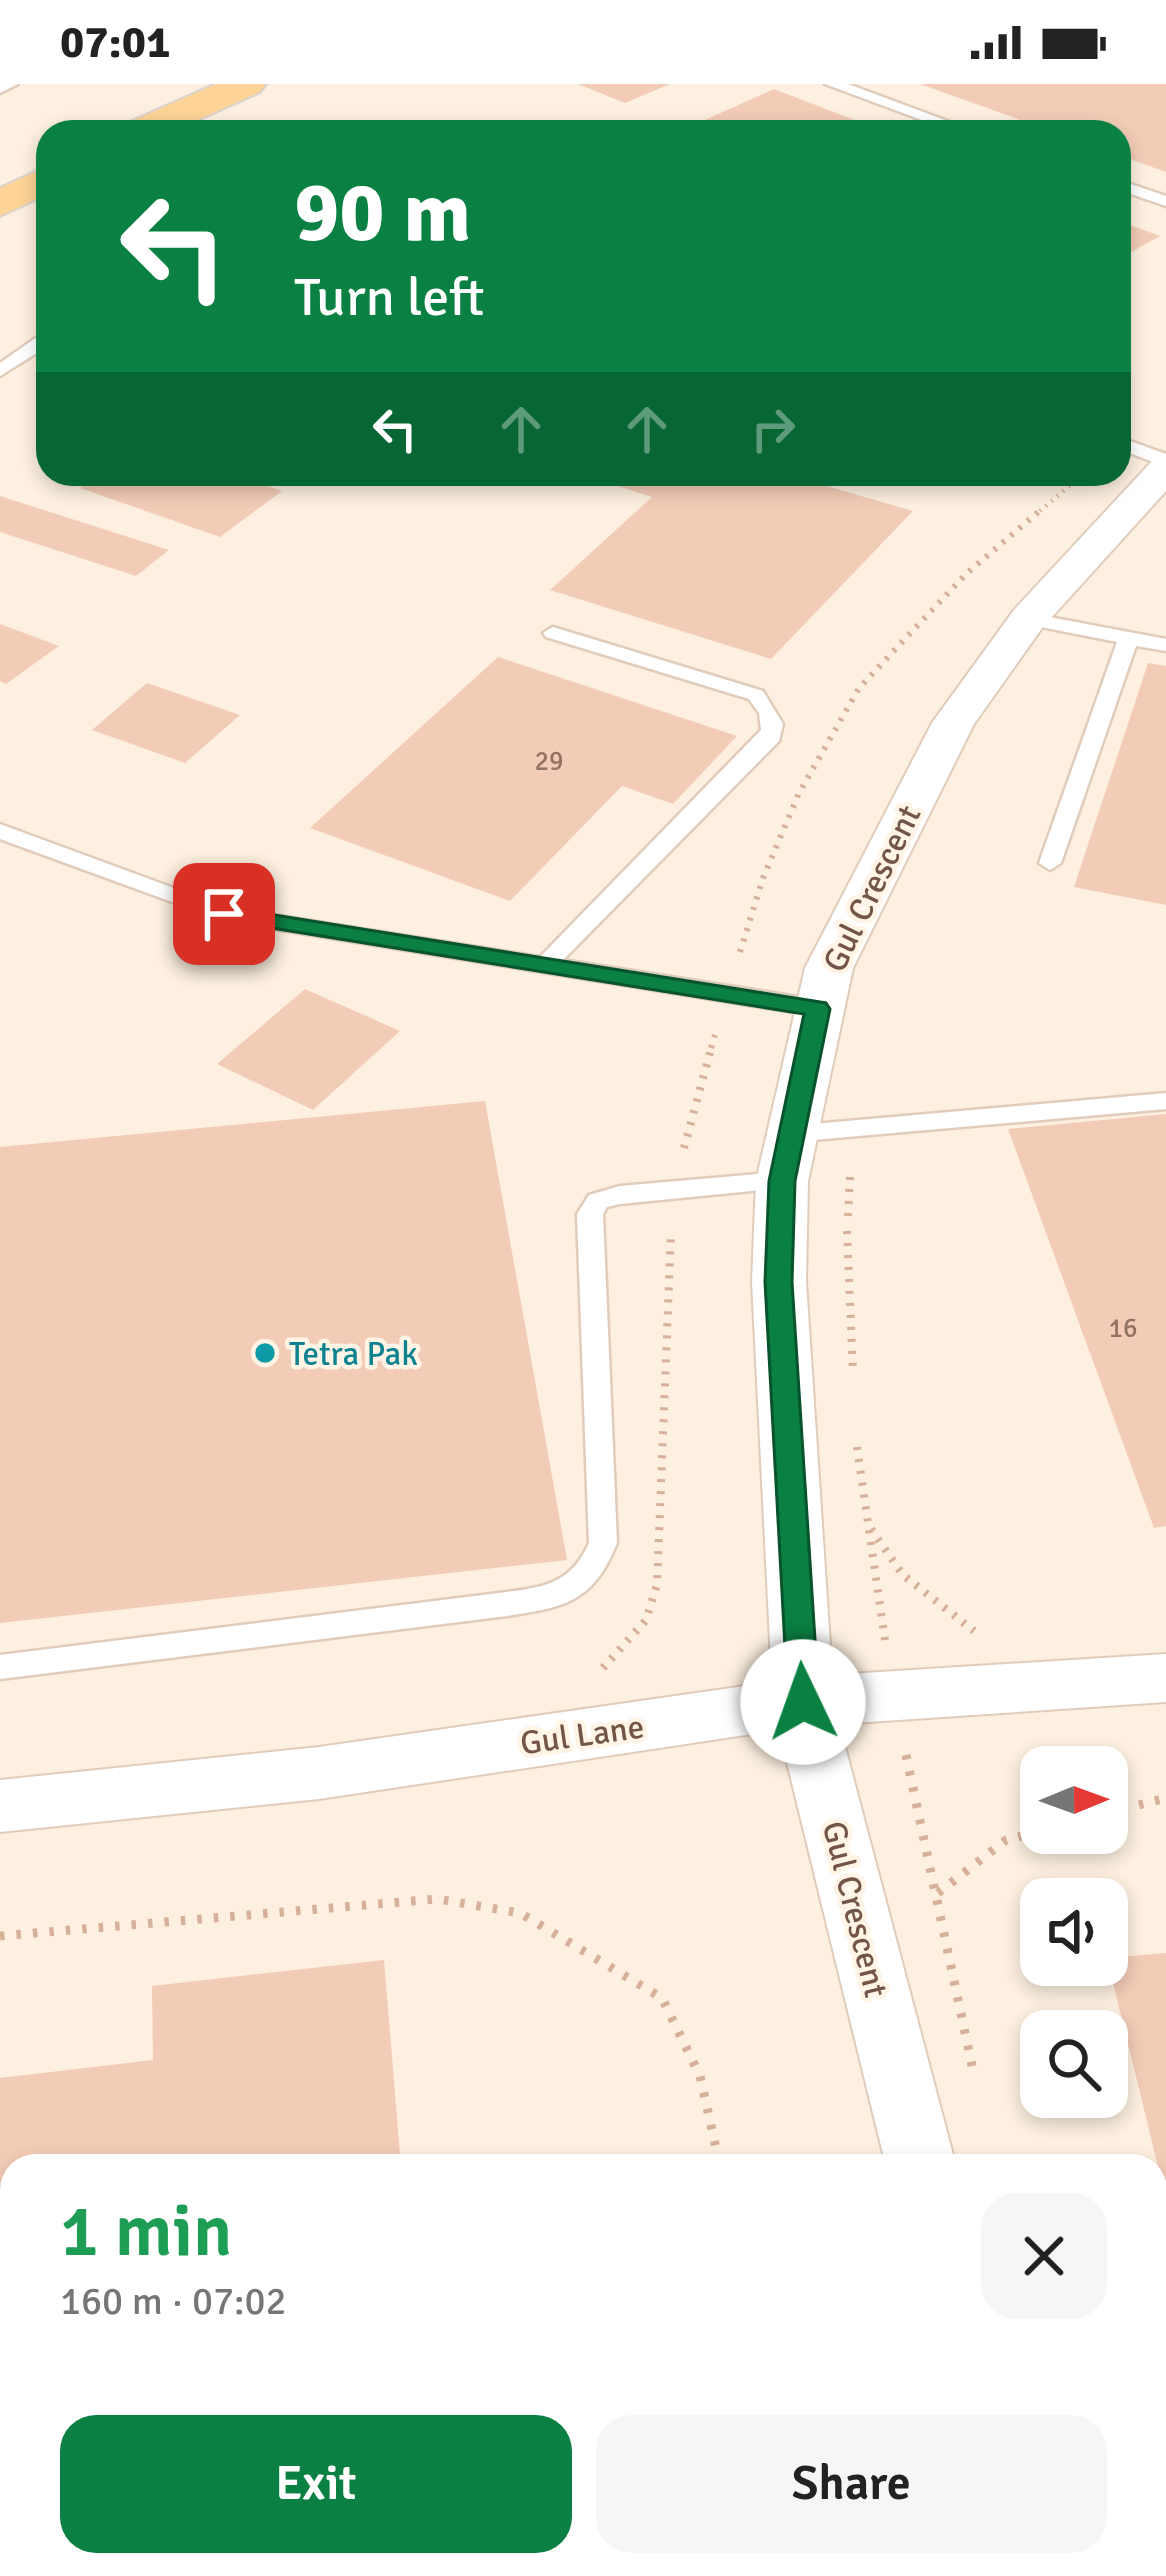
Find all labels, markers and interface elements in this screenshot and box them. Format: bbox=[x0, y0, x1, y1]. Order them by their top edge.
text: 07:01 bbox=[60, 15, 170, 70]
text: 90 m bbox=[294, 161, 471, 265]
icon: left bbox=[96, 168, 252, 324]
text: Turn left bbox=[294, 264, 484, 331]
icon: left bbox=[362, 396, 428, 462]
icon: ahead bbox=[488, 396, 554, 462]
icon: ahead bbox=[614, 396, 680, 462]
icon: right bbox=[740, 396, 806, 462]
house number: 29 bbox=[534, 745, 564, 778]
street label: Gul Crescent bbox=[814, 799, 930, 979]
pin bbox=[173, 863, 275, 965]
icon: arrive bbox=[191, 881, 257, 947]
house number: 16 bbox=[1108, 1312, 1138, 1345]
place label: Tetra Pak bbox=[289, 1334, 418, 1375]
marker: Tetra Pak bbox=[252, 1340, 278, 1366]
position arrow bbox=[740, 1639, 866, 1765]
street label: Gul Lane bbox=[518, 1707, 647, 1764]
north arrow bbox=[1020, 1746, 1128, 1854]
map controls bbox=[1020, 1746, 1128, 2118]
street label: Gul Crescent bbox=[813, 1817, 896, 2002]
button: sound bbox=[1020, 1878, 1128, 1986]
button: search bbox=[1020, 2010, 1128, 2118]
text: 1 min bbox=[60, 2187, 232, 2276]
button: close bbox=[981, 2193, 1107, 2319]
text: 160 m · 07:02 bbox=[60, 2277, 287, 2325]
button: Exit bbox=[60, 2415, 572, 2553]
button: Share bbox=[596, 2415, 1107, 2553]

